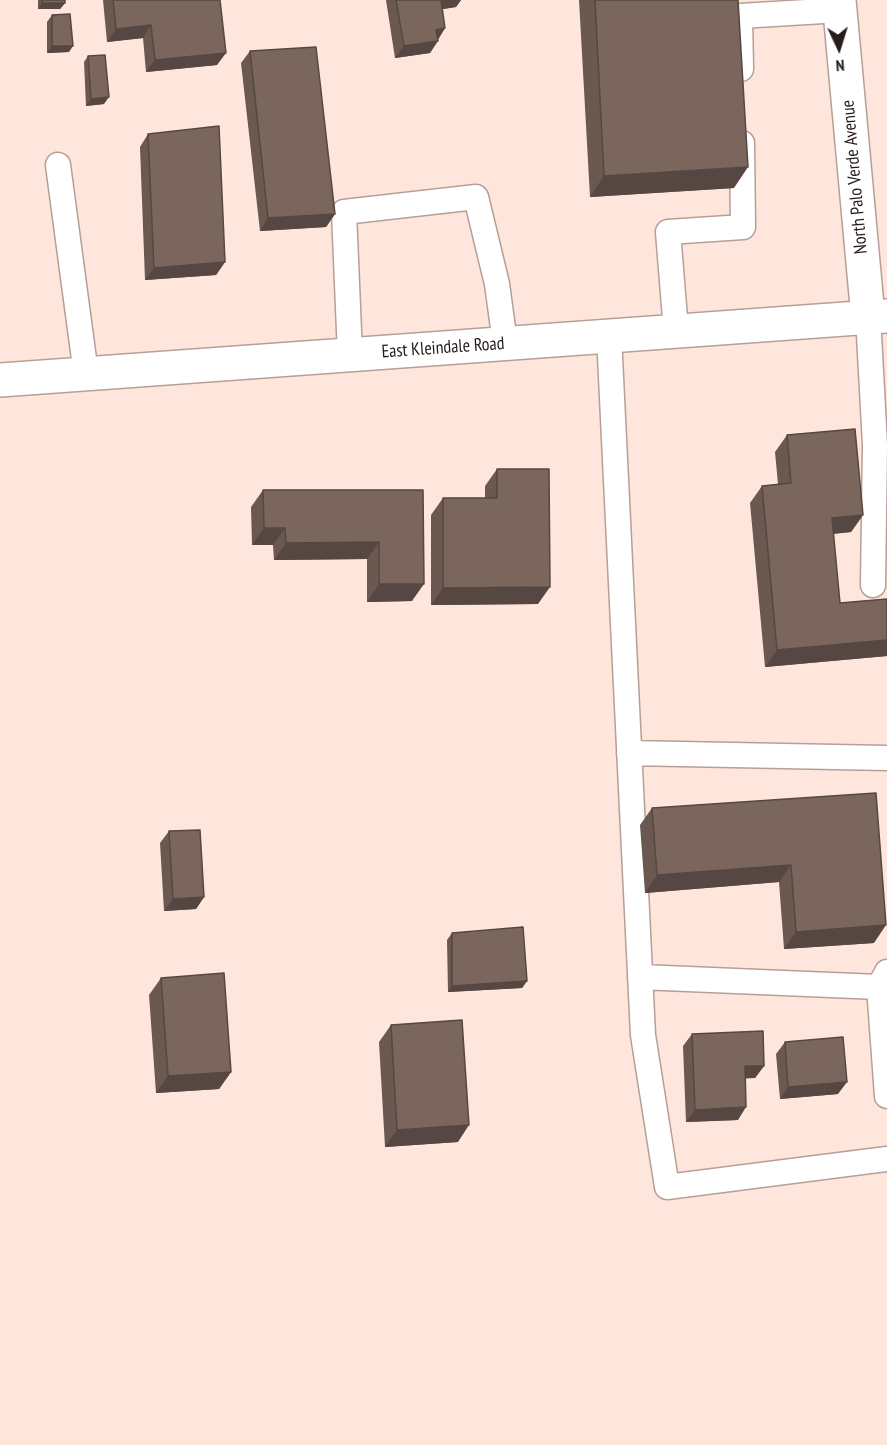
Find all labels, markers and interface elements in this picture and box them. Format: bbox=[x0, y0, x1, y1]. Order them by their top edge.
north arrow bbox=[809, 18, 869, 78]
text: N bbox=[835, 56, 845, 76]
street label: North Palo Verde Avenue bbox=[838, 99, 872, 255]
street label: East Kleindale Road bbox=[381, 333, 505, 363]

